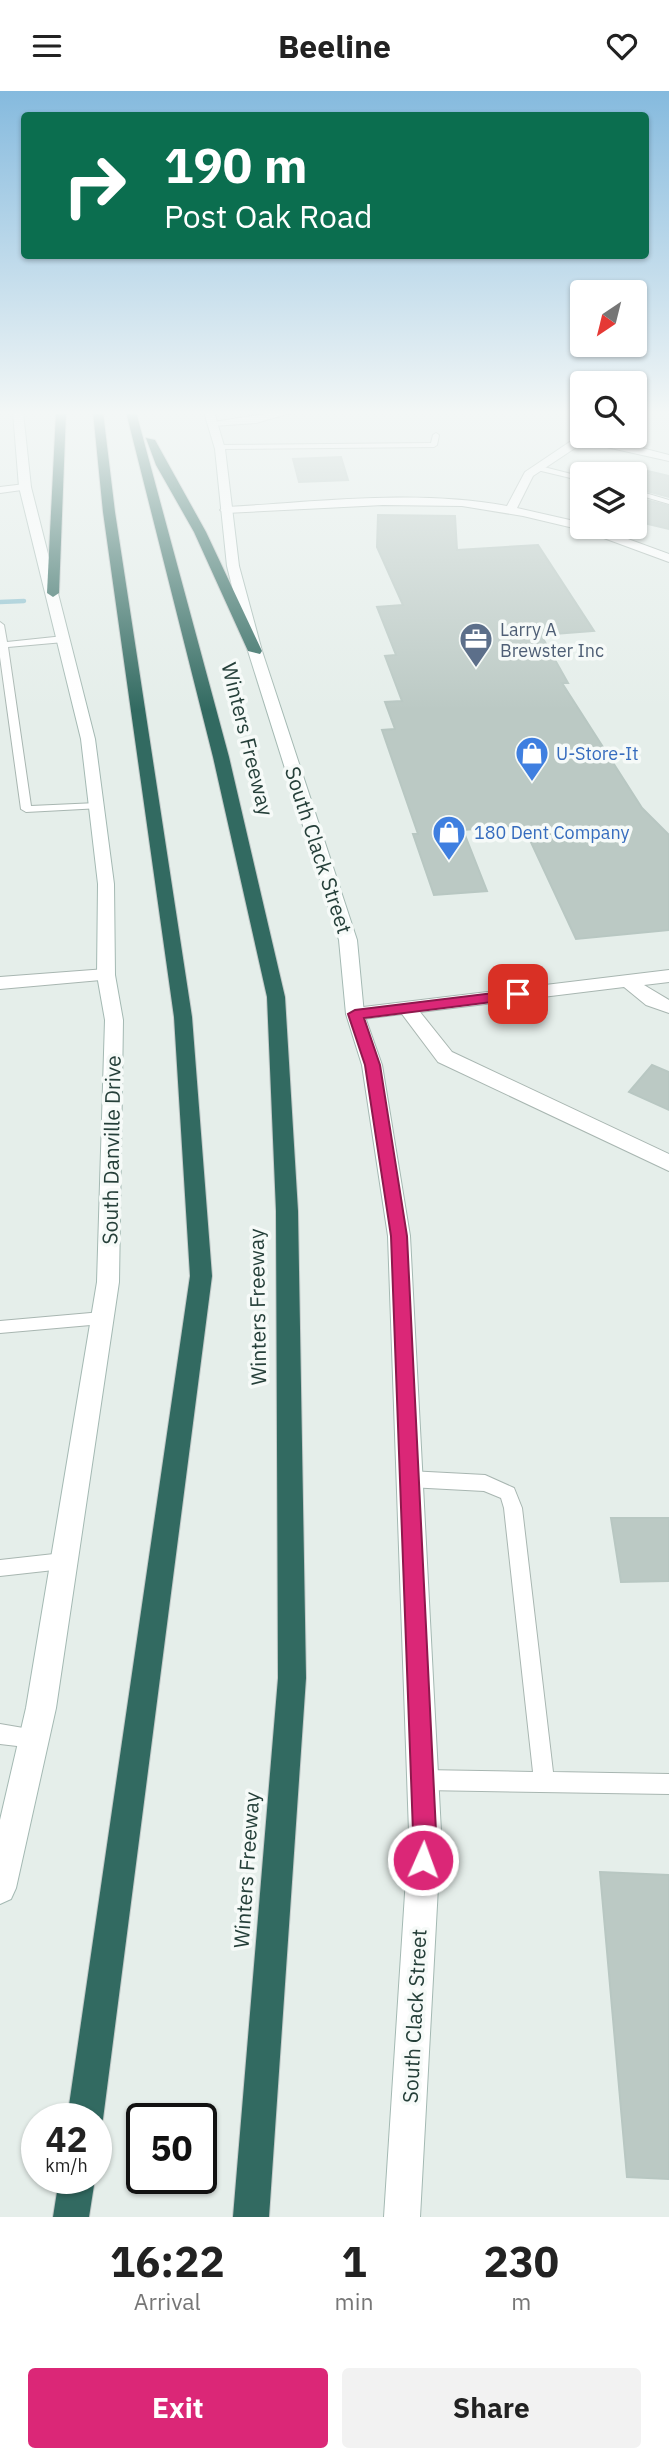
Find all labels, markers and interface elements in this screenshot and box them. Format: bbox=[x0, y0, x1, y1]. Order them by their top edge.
text: Beeline bbox=[278, 25, 391, 67]
icon: menu bbox=[28, 27, 66, 65]
icon: heart bbox=[603, 27, 641, 65]
text: 190 m bbox=[164, 133, 308, 196]
icon: right bbox=[49, 140, 140, 231]
text: Post Oak Road bbox=[164, 195, 373, 237]
north arrow bbox=[570, 280, 648, 357]
map controls bbox=[570, 280, 647, 539]
button: search bbox=[570, 371, 647, 448]
button: layers bbox=[570, 462, 647, 539]
place label: Larry A Brewster Inc bbox=[500, 618, 604, 662]
office icon: Larry A Brewster Inc bbox=[457, 620, 495, 669]
street label: Winters Freeway bbox=[215, 659, 281, 819]
shop icon: U-Store-It bbox=[513, 734, 551, 783]
place label: U-Store-It bbox=[556, 742, 639, 765]
street label: South Clack Street bbox=[279, 763, 359, 937]
shop icon: 180 Dent Company bbox=[430, 813, 468, 862]
place label: 180 Dent Company bbox=[474, 821, 630, 844]
pin bbox=[488, 964, 548, 1024]
icon: arrive bbox=[499, 975, 537, 1013]
street label: South Danville Drive bbox=[95, 1055, 127, 1245]
street label: Winters Freeway bbox=[242, 1228, 272, 1386]
street label: Winters Freeway bbox=[227, 1790, 265, 1949]
position arrow bbox=[386, 1823, 460, 1897]
street label: South Clack Street bbox=[395, 1928, 433, 2104]
speed limit sign: 50 bbox=[126, 2103, 217, 2194]
text: 42 bbox=[45, 2116, 88, 2162]
text: km/h bbox=[45, 2154, 88, 2177]
text: 16:22 bbox=[110, 2234, 225, 2289]
text: 1 bbox=[341, 2234, 367, 2289]
text: 230 bbox=[483, 2234, 559, 2289]
text: Arrival bbox=[134, 2286, 201, 2316]
text: min bbox=[335, 2286, 373, 2316]
text: m bbox=[511, 2286, 531, 2316]
button: Exit bbox=[28, 2368, 328, 2448]
button: Share bbox=[342, 2368, 641, 2448]

